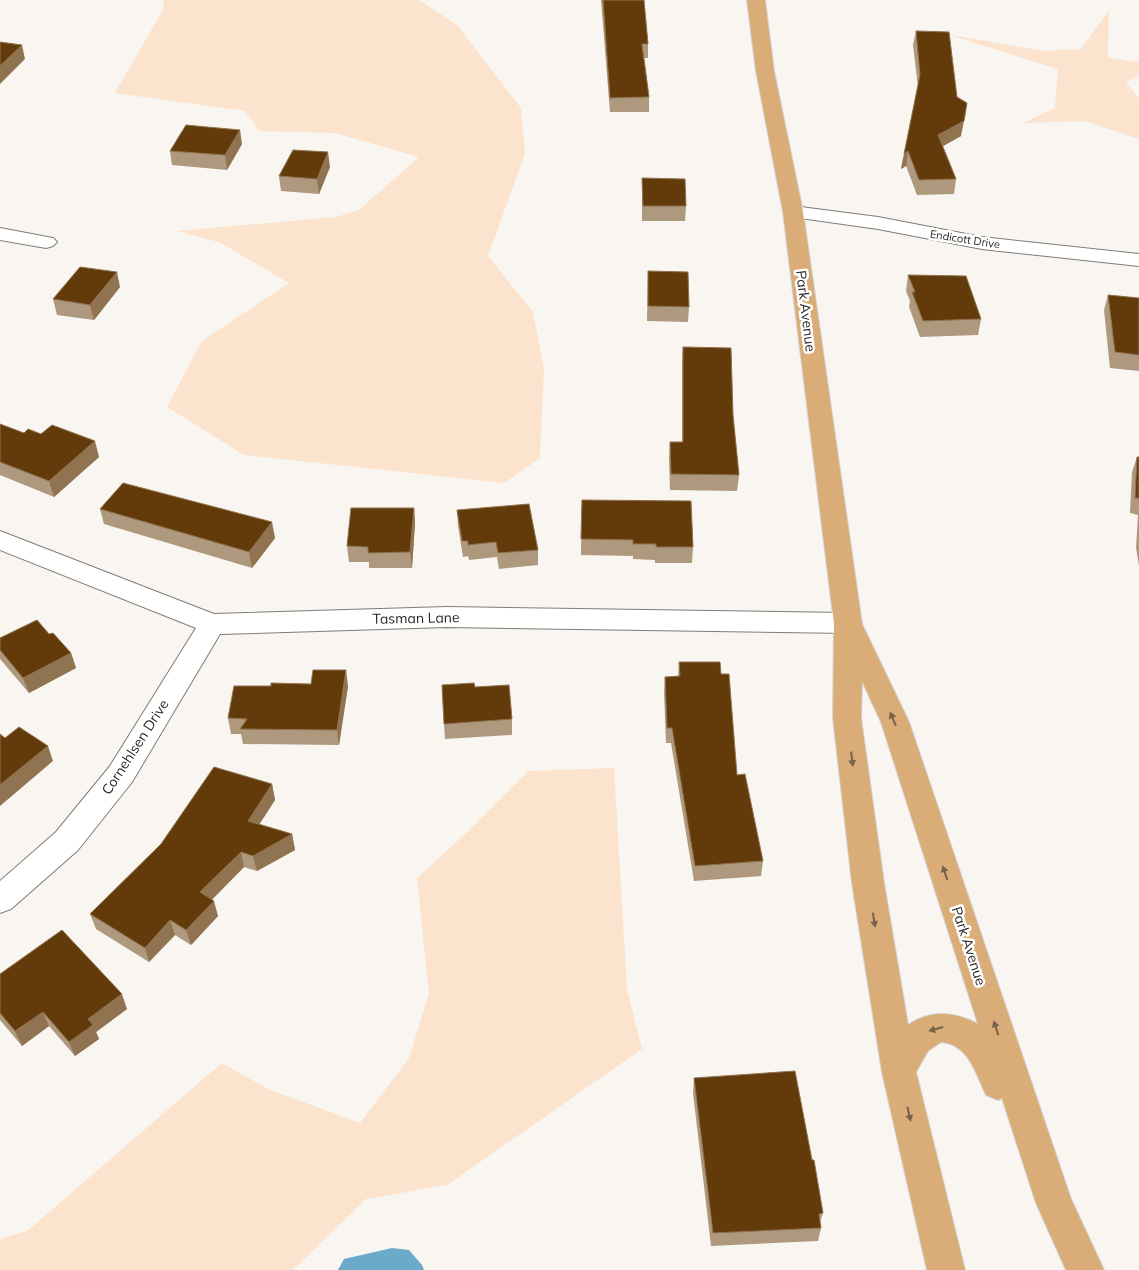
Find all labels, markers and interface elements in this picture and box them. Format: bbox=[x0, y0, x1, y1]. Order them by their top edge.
street label: Endicott Drive bbox=[929, 227, 1001, 251]
street label: Park Avenue bbox=[792, 269, 820, 353]
street label: Tasman Lane bbox=[372, 608, 460, 628]
street label: Cornehlsen Drive bbox=[98, 696, 172, 798]
one-way arrow bbox=[889, 711, 897, 726]
one-way arrow bbox=[849, 751, 857, 767]
one-way arrow bbox=[940, 866, 948, 881]
street label: Park Avenue bbox=[948, 904, 990, 988]
one-way arrow bbox=[870, 912, 878, 928]
one-way arrow bbox=[991, 1020, 999, 1035]
one-way arrow bbox=[929, 1025, 944, 1033]
one-way arrow bbox=[905, 1107, 913, 1122]

